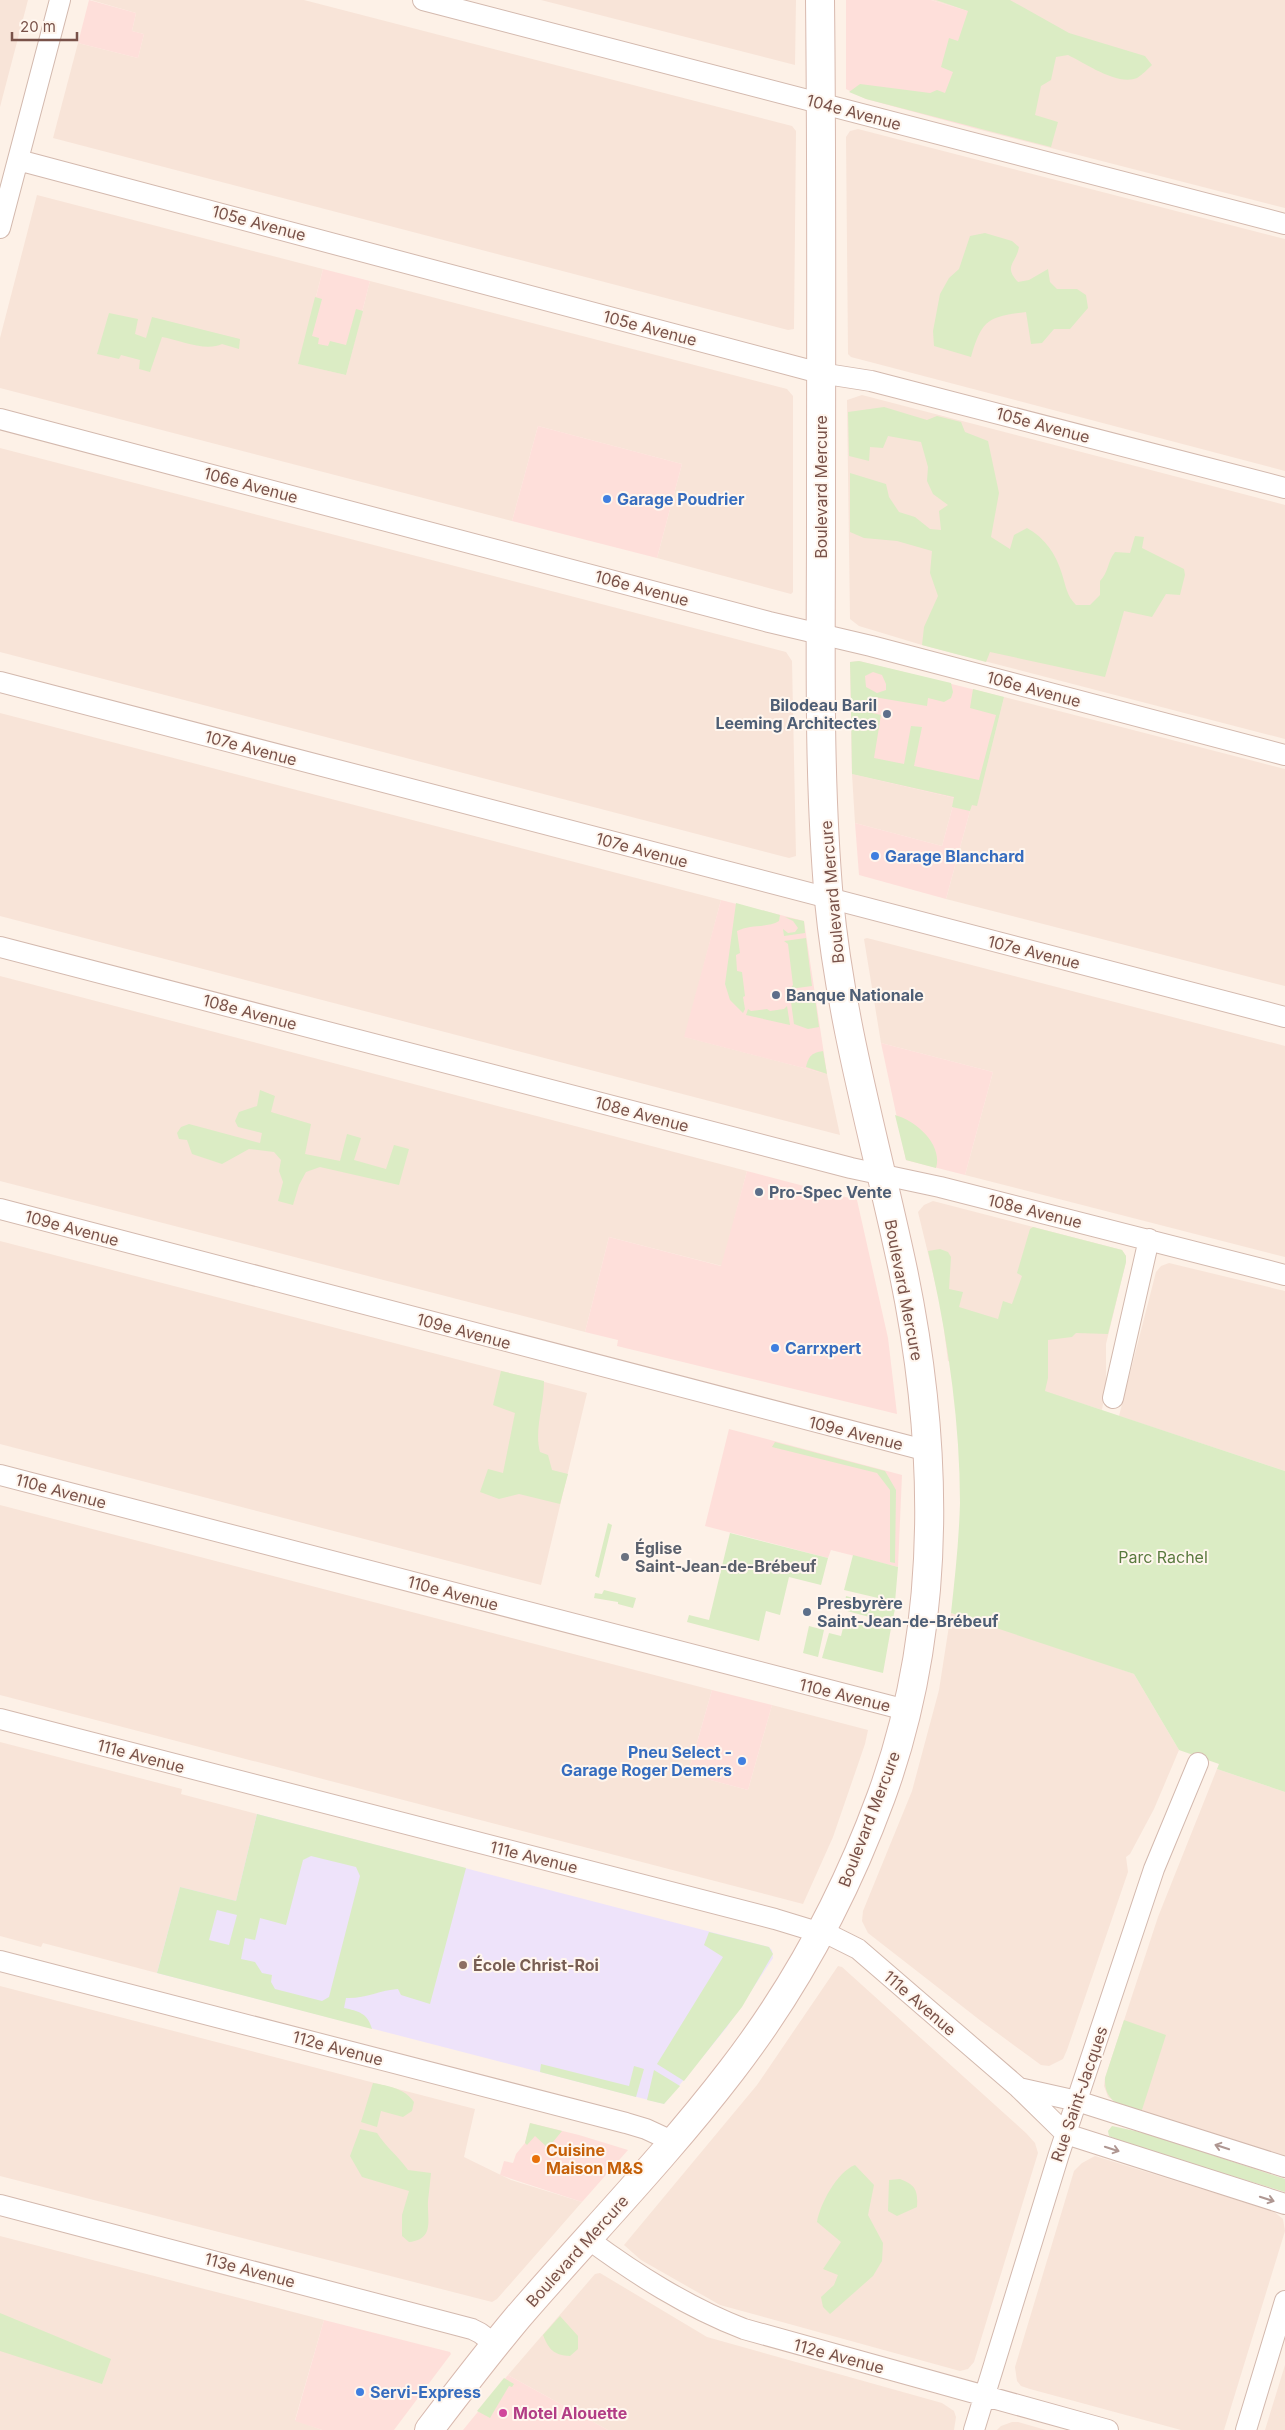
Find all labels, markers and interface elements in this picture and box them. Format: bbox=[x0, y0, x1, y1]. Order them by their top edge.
scale bar bbox=[12, 10, 78, 42]
text: 20 m bbox=[20, 17, 56, 36]
street label: 104e Avenue bbox=[805, 90, 903, 134]
street label: 105e Avenue bbox=[210, 201, 308, 245]
street label: 105e Avenue bbox=[601, 306, 699, 350]
street label: 105e Avenue bbox=[994, 403, 1092, 447]
street label: Boulevard Mercure bbox=[811, 415, 831, 559]
street label: 106e Avenue bbox=[202, 463, 300, 507]
place label: Garage Poudrier bbox=[617, 489, 745, 509]
marker: Garage Poudrier bbox=[601, 493, 613, 505]
street label: 106e Avenue bbox=[593, 566, 691, 610]
street label: 106e Avenue bbox=[985, 667, 1083, 711]
place label: Bilodeau Baril Leeming Architectes bbox=[715, 695, 877, 733]
marker: Bilodeau Baril Leeming Architectes bbox=[881, 708, 893, 720]
street label: 107e Avenue bbox=[203, 726, 299, 770]
street label: Boulevard Mercure bbox=[816, 820, 848, 964]
street label: 107e Avenue bbox=[594, 828, 690, 872]
place label: Garage Blanchard bbox=[885, 846, 1024, 866]
marker: Garage Blanchard bbox=[869, 850, 881, 862]
street label: 107e Avenue bbox=[986, 931, 1082, 973]
place label: Banque Nationale bbox=[786, 985, 924, 1005]
marker: Banque Nationale bbox=[770, 989, 782, 1001]
street label: 108e Avenue bbox=[201, 990, 299, 1034]
street label: 108e Avenue bbox=[593, 1092, 691, 1136]
place label: Pro-Spec Vente bbox=[769, 1182, 892, 1202]
marker: Pro-Spec Vente bbox=[753, 1186, 765, 1198]
street label: 108e Avenue bbox=[986, 1190, 1084, 1232]
street label: 109e Avenue bbox=[23, 1206, 121, 1250]
street label: Boulevard Mercure bbox=[880, 1218, 928, 1362]
street label: 109e Avenue bbox=[415, 1309, 513, 1353]
place label: Carrxpert bbox=[785, 1338, 861, 1358]
marker: Carrxpert bbox=[769, 1342, 781, 1354]
street label: 109e Avenue bbox=[807, 1412, 905, 1454]
street label: 110e Avenue bbox=[13, 1469, 109, 1513]
place label: Église Saint-Jean-de-Brébeuf bbox=[635, 1538, 817, 1576]
park label: Parc Rachel bbox=[1118, 1547, 1208, 1567]
marker: Église Saint-Jean-de-Brébeuf bbox=[619, 1551, 631, 1563]
street label: 110e Avenue bbox=[405, 1571, 501, 1615]
place label: Presbyrère Saint-Jean-de-Brébeuf bbox=[817, 1593, 999, 1631]
marker: Presbyrère Saint-Jean-de-Brébeuf bbox=[801, 1606, 813, 1618]
street label: 110e Avenue bbox=[797, 1674, 893, 1716]
street label: 111e Avenue bbox=[95, 1735, 187, 1777]
place label: Pneu Select - Garage Roger Demers bbox=[561, 1742, 732, 1780]
street label: Boulevard Mercure bbox=[834, 1748, 904, 1890]
marker: Pneu Select - Garage Roger Demers bbox=[736, 1755, 748, 1767]
street label: 111e Avenue bbox=[488, 1836, 580, 1878]
place label: École Christ-Roi bbox=[473, 1955, 599, 1975]
marker: École Christ-Roi bbox=[457, 1959, 469, 1971]
street label: 111e Avenue bbox=[880, 1966, 960, 2040]
street label: Rue Saint-Jacques bbox=[1046, 2024, 1112, 2164]
street label: 112e Avenue bbox=[291, 2026, 385, 2070]
place label: Cuisine Maison M&S bbox=[546, 2140, 643, 2178]
one-way arrow bbox=[1214, 2142, 1230, 2152]
one-way arrow bbox=[1104, 2144, 1120, 2154]
marker: Cuisine Maison M&S bbox=[530, 2153, 542, 2165]
street label: Boulevard Mercure bbox=[522, 2191, 632, 2311]
one-way arrow bbox=[1258, 2194, 1274, 2204]
street label: 113e Avenue bbox=[203, 2248, 297, 2292]
street label: 112e Avenue bbox=[792, 2334, 886, 2378]
place label: Servi-Express bbox=[370, 2382, 481, 2402]
marker: Servi-Express bbox=[354, 2386, 366, 2398]
place label: Motel Alouette bbox=[513, 2403, 627, 2423]
marker: Motel Alouette bbox=[497, 2407, 509, 2419]

